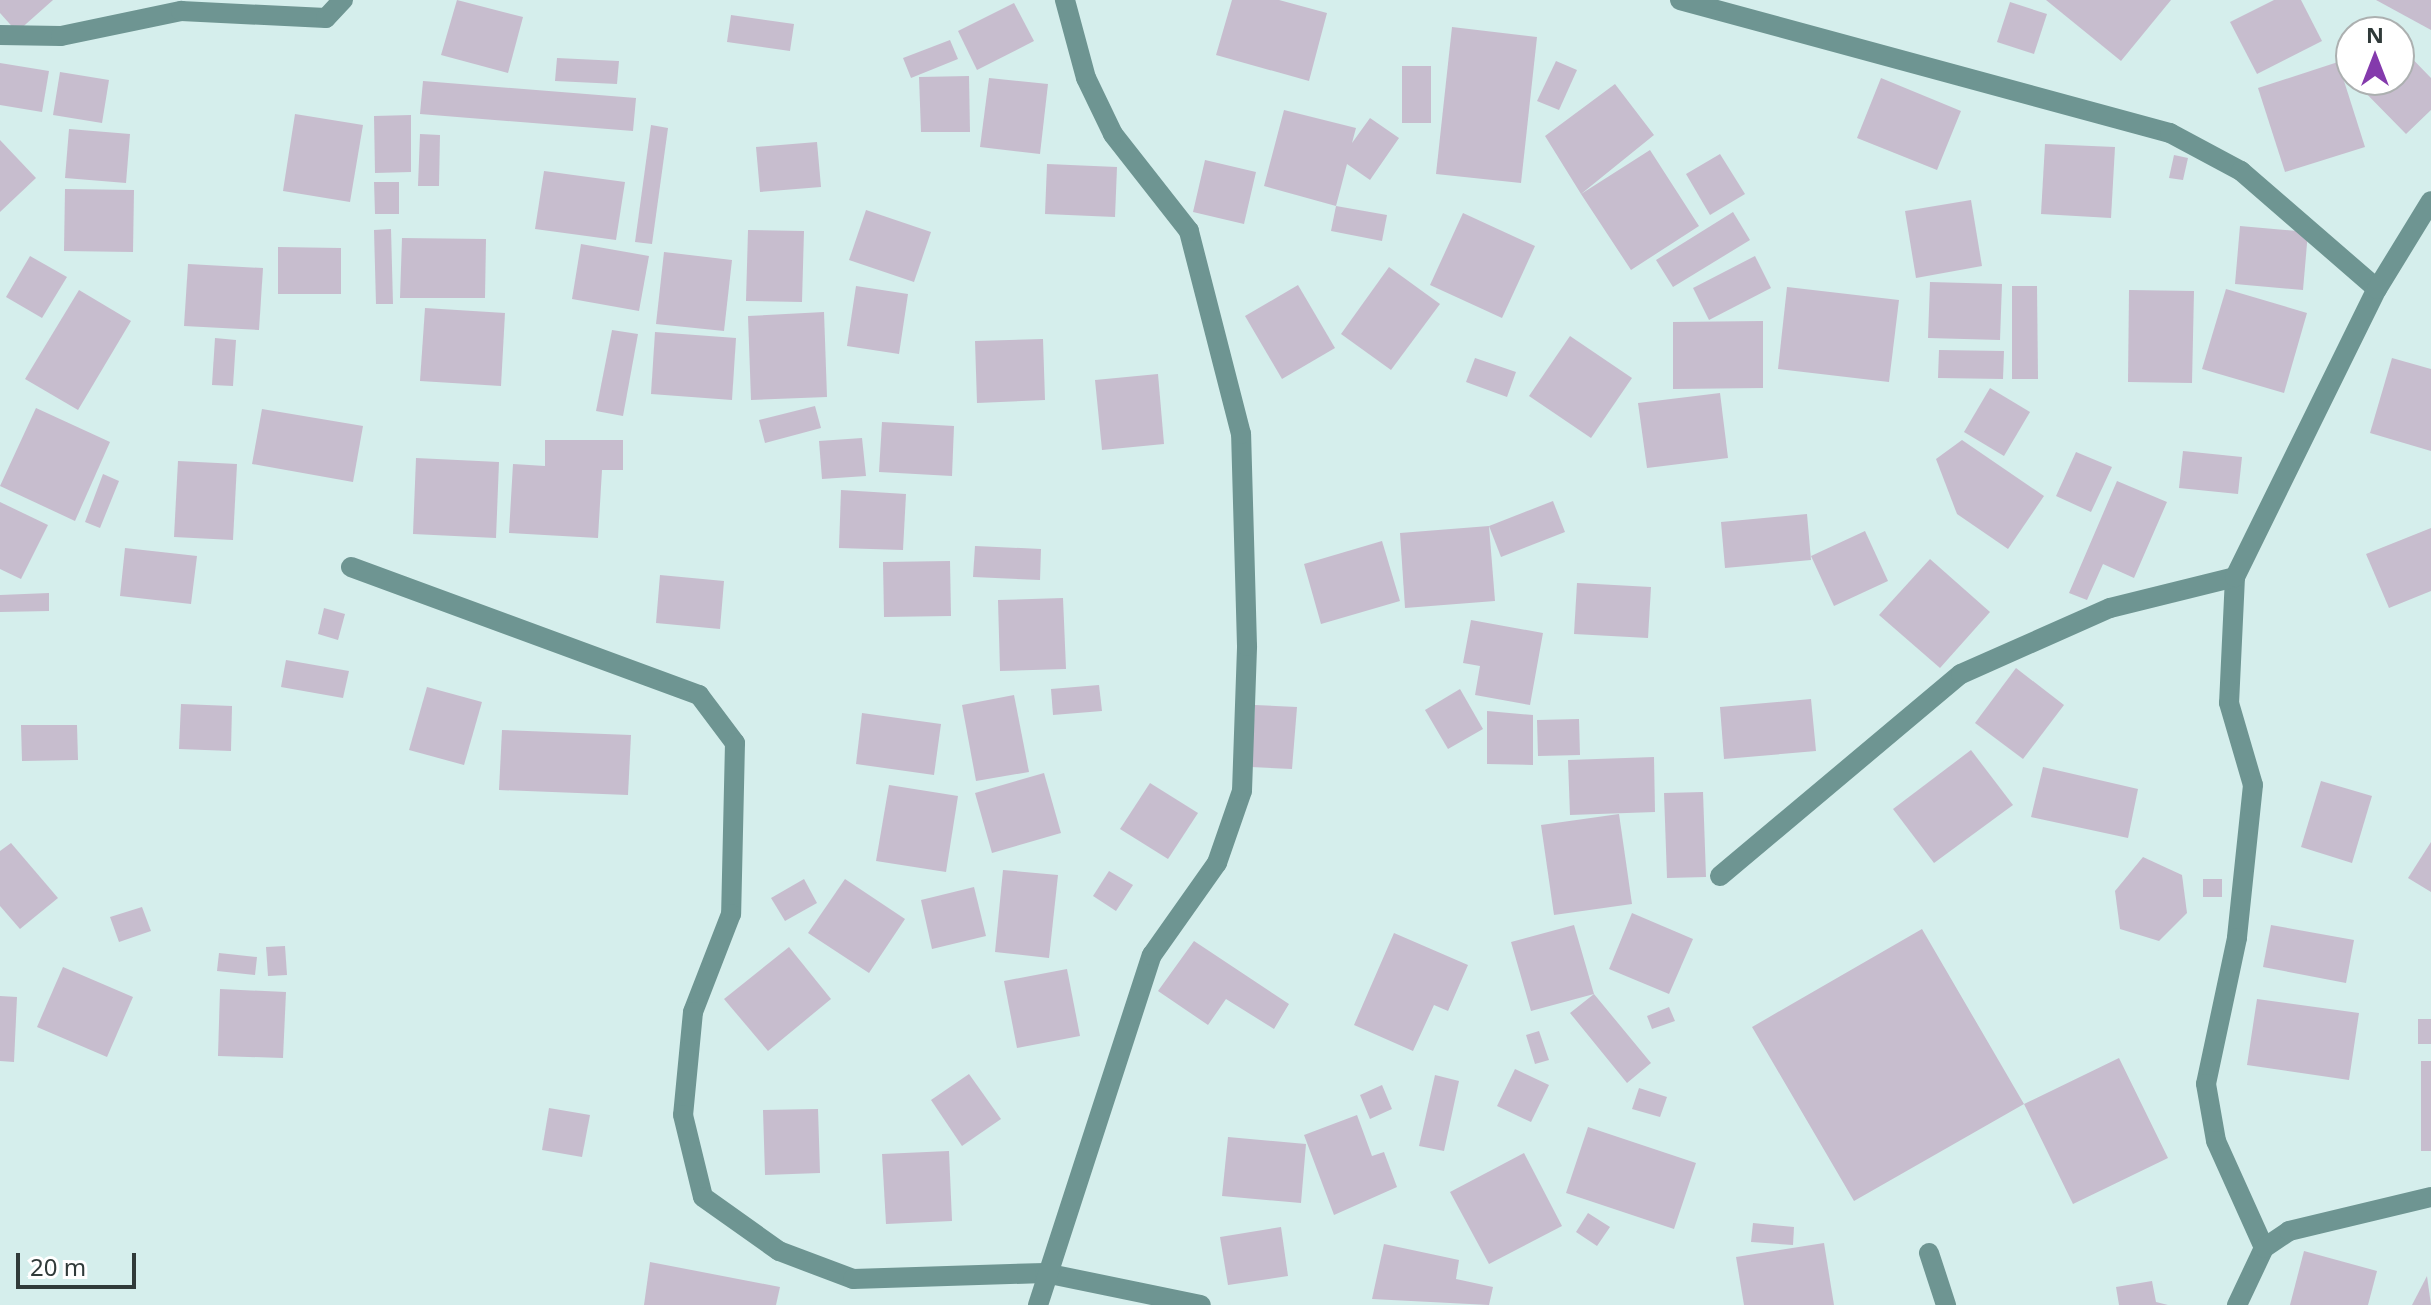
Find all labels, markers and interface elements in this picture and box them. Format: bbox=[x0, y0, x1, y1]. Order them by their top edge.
north arrow bbox=[2335, 16, 2415, 96]
text: N bbox=[2366, 19, 2384, 49]
scale bar bbox=[20, 1237, 140, 1287]
text: 20 m bbox=[30, 1250, 86, 1283]

